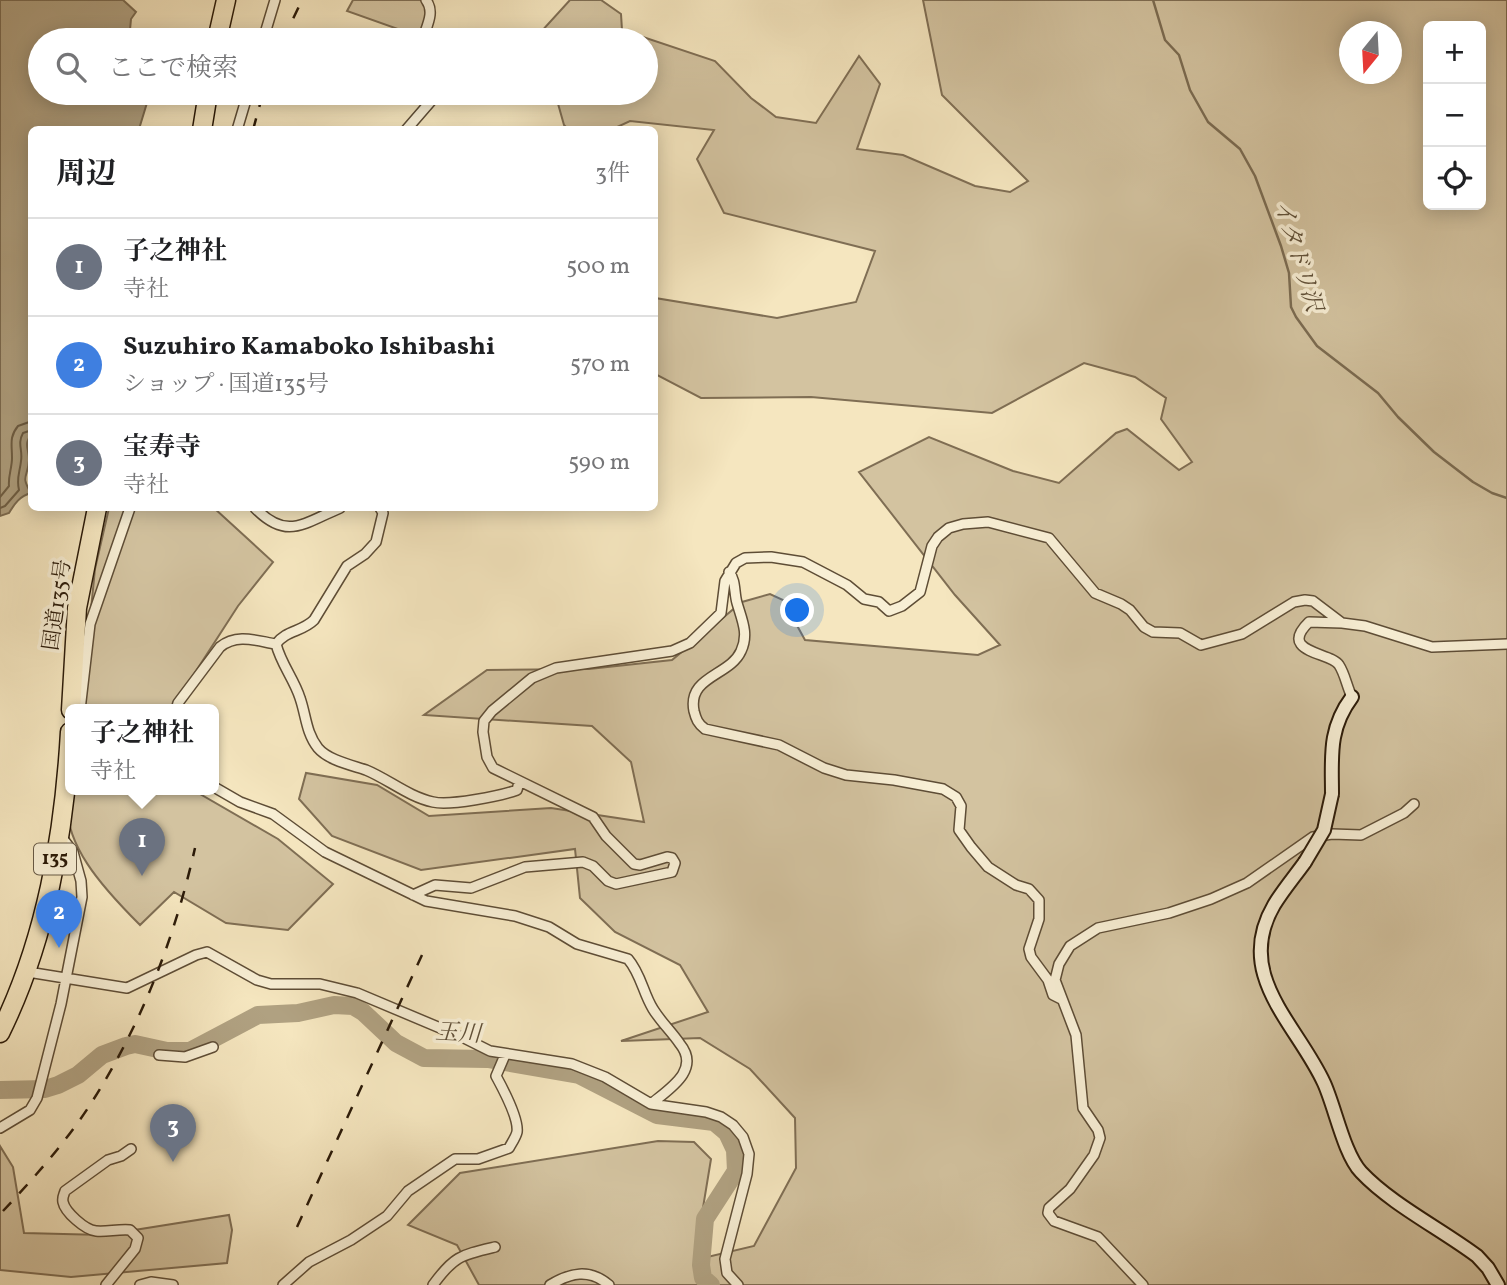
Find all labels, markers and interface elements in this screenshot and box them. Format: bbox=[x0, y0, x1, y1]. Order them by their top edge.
north arrow bbox=[1339, 21, 1402, 84]
map controls bbox=[1423, 21, 1486, 210]
button: + bbox=[1423, 21, 1486, 84]
search box bbox=[28, 28, 658, 105]
icon: search bbox=[52, 48, 90, 86]
text: ここで検索 bbox=[108, 51, 238, 87]
button: − bbox=[1423, 84, 1486, 147]
button: locate bbox=[1423, 147, 1486, 210]
text: 周辺 bbox=[56, 154, 116, 196]
text: 3件 bbox=[595, 158, 630, 190]
water label: イタドリ沢 bbox=[1265, 196, 1330, 319]
text: 子之神社 bbox=[123, 234, 227, 270]
text: 1 bbox=[74, 251, 84, 283]
text: 500 m bbox=[566, 251, 630, 283]
text: 寺社 bbox=[123, 274, 169, 306]
text: Suzuhiro Kamaboko Ishibashi bbox=[123, 329, 495, 365]
text: 2 bbox=[73, 349, 85, 381]
text: 570 m bbox=[570, 349, 630, 381]
text: ショップ · 国道135号 bbox=[123, 369, 329, 401]
text: 宝寿寺 bbox=[123, 430, 201, 466]
text: 3 bbox=[73, 447, 85, 479]
text: 590 m bbox=[568, 447, 630, 479]
text: 寺社 bbox=[123, 470, 169, 502]
street label: 国道135号 bbox=[37, 557, 79, 653]
your location bbox=[780, 593, 814, 627]
popup bbox=[65, 704, 219, 795]
text: 子之神社 bbox=[90, 716, 194, 752]
text: 寺社 bbox=[90, 756, 136, 788]
pin: 1 bbox=[119, 818, 165, 876]
road number: 135 bbox=[34, 844, 76, 874]
pin: 2 bbox=[36, 890, 82, 948]
water label: 玉川 bbox=[434, 1017, 485, 1051]
pin: 3 bbox=[150, 1104, 196, 1162]

